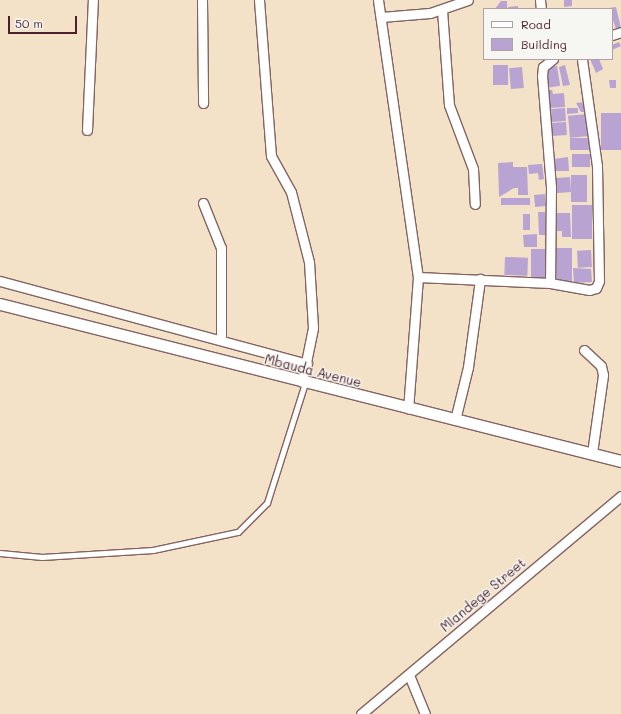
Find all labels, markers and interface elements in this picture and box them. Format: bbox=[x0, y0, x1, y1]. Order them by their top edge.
scale bar bbox=[10, 8, 79, 34]
legend bbox=[483, 8, 613, 60]
text: 50 m bbox=[15, 15, 43, 31]
text: Road bbox=[521, 16, 551, 32]
text: Building bbox=[521, 36, 567, 52]
street label: Mbauda Avenue bbox=[263, 351, 363, 391]
street label: Mlandege Street bbox=[437, 555, 529, 635]

